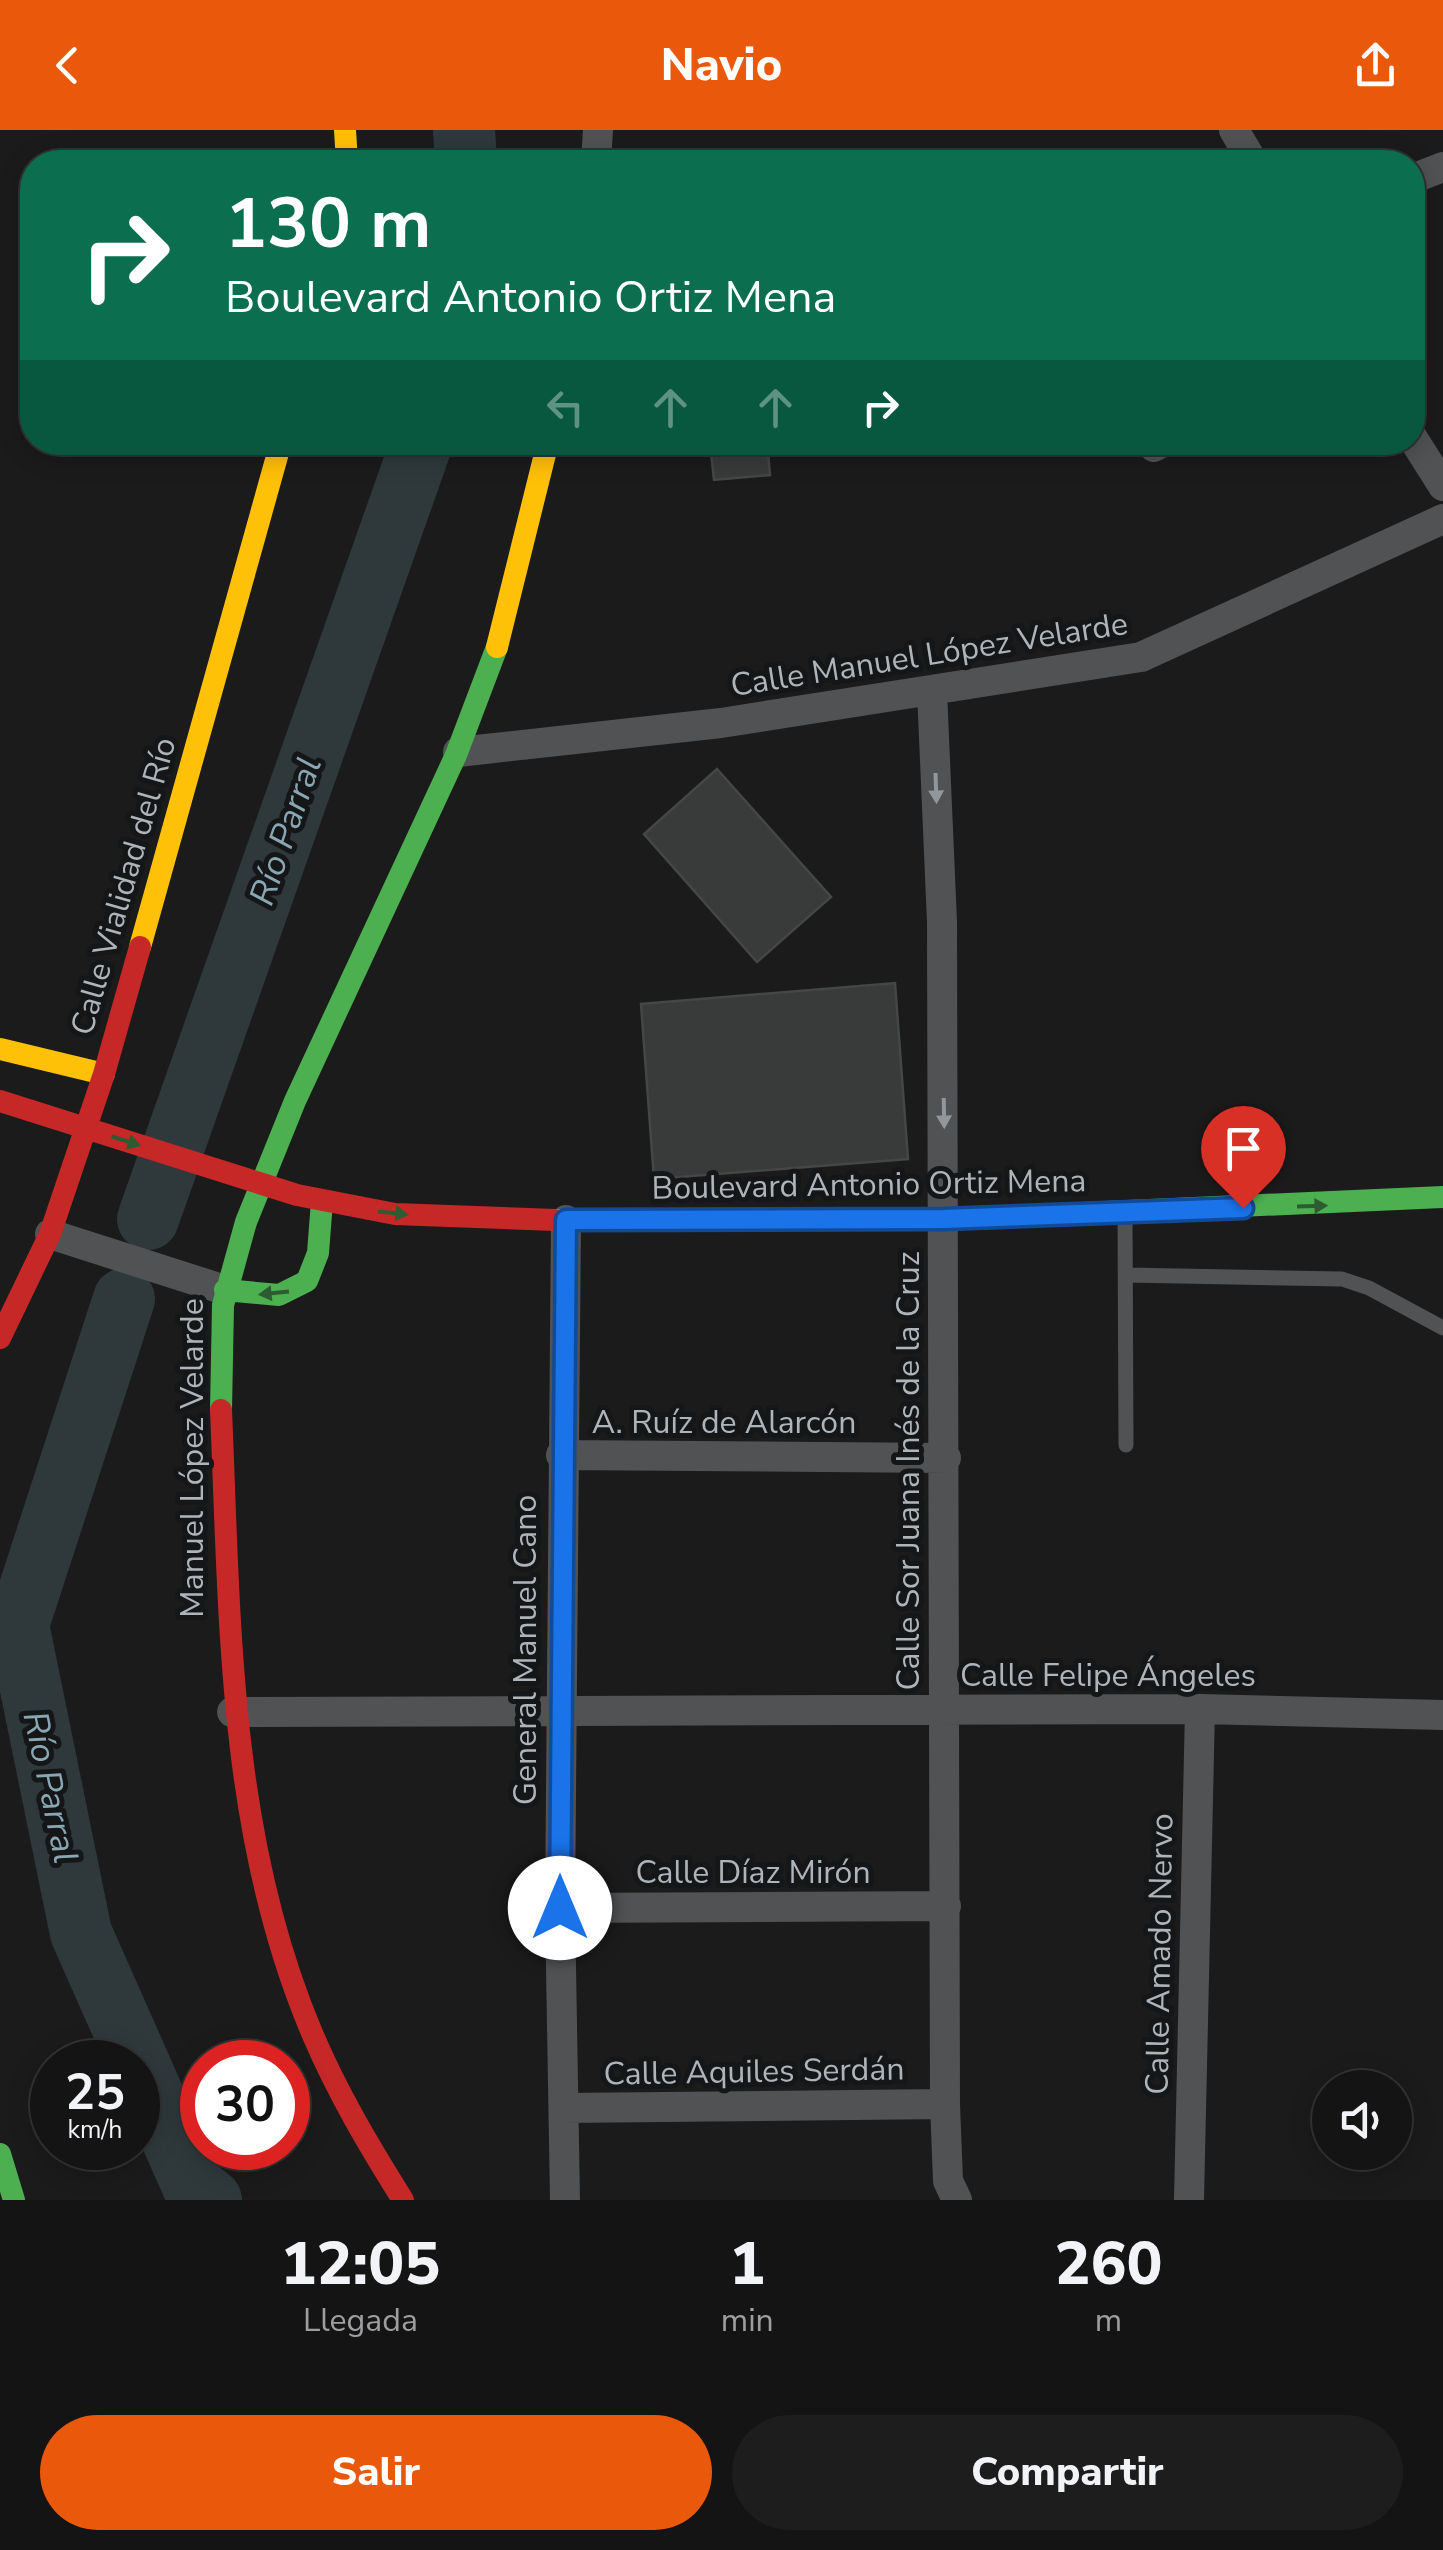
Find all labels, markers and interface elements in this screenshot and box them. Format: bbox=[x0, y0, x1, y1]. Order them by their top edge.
text: Navio bbox=[661, 35, 782, 96]
icon: back bbox=[40, 38, 95, 93]
icon: share bbox=[1348, 38, 1403, 93]
text: 130 m bbox=[225, 176, 431, 272]
icon: right bbox=[60, 190, 190, 320]
text: Boulevard Antonio Ortiz Mena bbox=[225, 267, 836, 328]
icon: left bbox=[538, 380, 593, 435]
icon: ahead bbox=[643, 380, 698, 435]
icon: ahead bbox=[748, 380, 803, 435]
icon: right bbox=[853, 380, 908, 435]
street label: Calle Manuel López Velarde bbox=[727, 602, 1131, 707]
street label: Calle Vialidad del Río bbox=[60, 732, 187, 1040]
water label: Río Parral bbox=[238, 751, 333, 911]
one-way arrow bbox=[928, 773, 944, 804]
one-way arrow bbox=[936, 1097, 952, 1129]
pin bbox=[1201, 1106, 1286, 1209]
icon: arrive bbox=[1216, 1121, 1271, 1176]
one-way arrow bbox=[112, 1134, 142, 1149]
street label: Boulevard Antonio Ortiz Mena bbox=[651, 1159, 1087, 1210]
one-way arrow bbox=[1297, 1197, 1329, 1213]
one-way arrow bbox=[377, 1205, 409, 1221]
street label: Calle Sor Juana Inés de la Cruz bbox=[887, 1251, 930, 1691]
one-way arrow bbox=[258, 1286, 289, 1302]
street label: Manuel López Velarde bbox=[171, 1298, 214, 1618]
street label: A. Ruíz de Alarcón bbox=[592, 1401, 856, 1444]
street label: General Manuel Cano bbox=[504, 1495, 547, 1805]
street label: Calle Felipe Ángeles bbox=[960, 1654, 1256, 1697]
water label: Río Parral bbox=[12, 1707, 89, 1867]
street label: Calle Amado Nervo bbox=[1136, 1813, 1183, 2095]
street label: Calle Díaz Mirón bbox=[635, 1851, 871, 1894]
position arrow bbox=[508, 1856, 612, 1960]
speed limit sign: 30 bbox=[180, 2040, 310, 2170]
street label: Calle Aquiles Serdán bbox=[603, 2047, 905, 2096]
text: 25 bbox=[65, 2058, 125, 2127]
map controls bbox=[1312, 2070, 1412, 2170]
button: sound bbox=[1312, 2070, 1412, 2170]
text: km/h bbox=[67, 2113, 123, 2147]
text: 12:05 bbox=[281, 2223, 440, 2305]
text: 1 bbox=[729, 2223, 765, 2305]
text: 260 bbox=[1054, 2223, 1162, 2305]
text: Llegada bbox=[303, 2299, 418, 2342]
text: min bbox=[721, 2299, 774, 2342]
text: m bbox=[1095, 2299, 1122, 2342]
button: Salir bbox=[40, 2415, 712, 2530]
button: Compartir bbox=[732, 2415, 1403, 2530]

